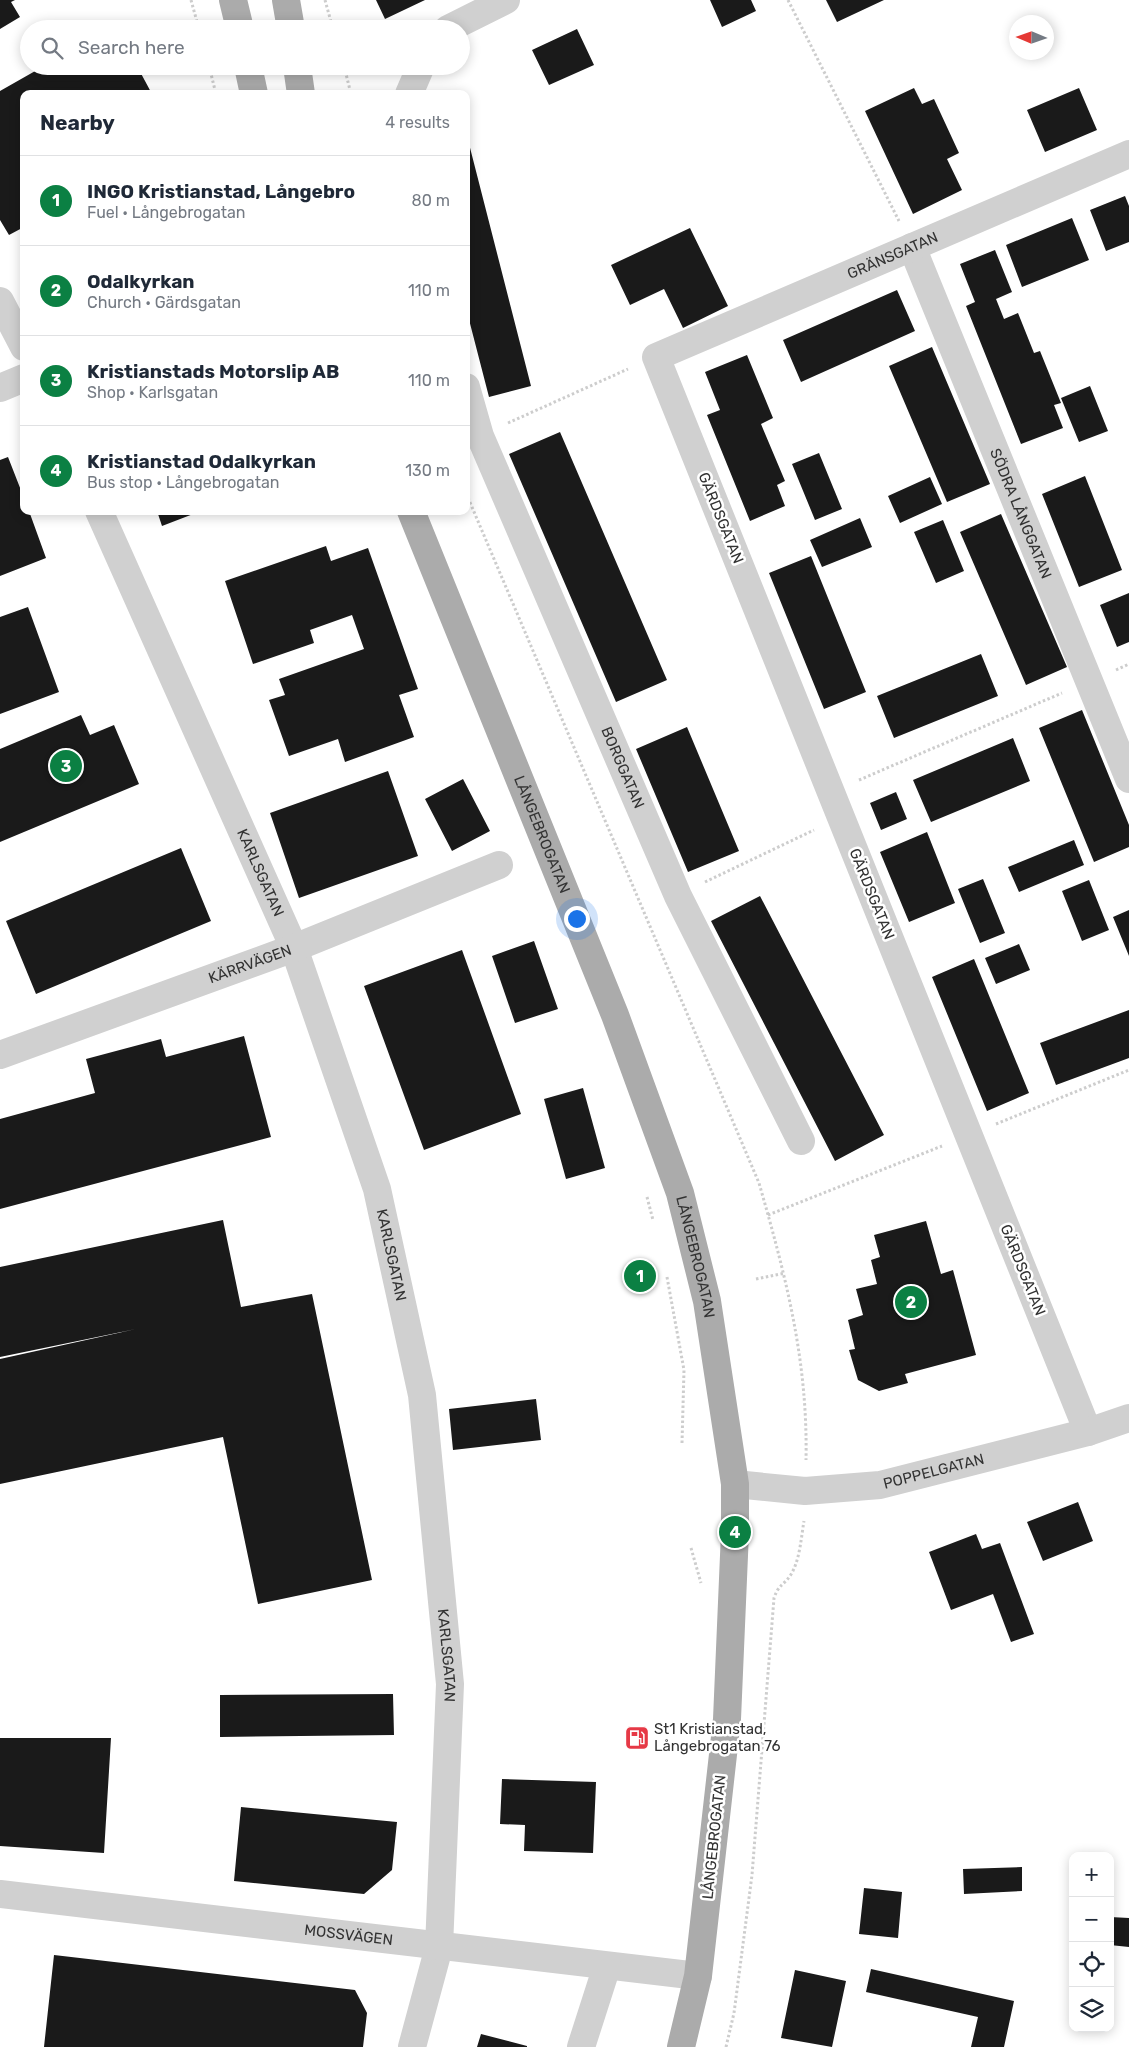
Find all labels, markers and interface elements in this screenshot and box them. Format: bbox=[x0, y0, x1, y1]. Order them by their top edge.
north arrow bbox=[1009, 15, 1054, 60]
search box bbox=[20, 20, 470, 75]
icon: search bbox=[38, 34, 66, 62]
text: Search here bbox=[78, 36, 185, 59]
text: Nearby bbox=[40, 110, 115, 135]
text: 4 results bbox=[385, 113, 450, 132]
text: INGO Kristianstad, Långebro bbox=[87, 180, 355, 203]
text: 1 bbox=[52, 191, 60, 210]
text: 80 m bbox=[412, 191, 450, 210]
text: Fuel · Långebrogatan bbox=[87, 203, 246, 222]
street label: GRÄNSGATAN bbox=[844, 228, 941, 283]
text: Odalkyrkan bbox=[87, 270, 195, 293]
text: 2 bbox=[51, 281, 61, 300]
text: 110 m bbox=[408, 281, 450, 300]
text: Church · Gärdsgatan bbox=[87, 293, 241, 312]
text: Kristianstads Motorslip AB bbox=[87, 360, 339, 383]
text: 3 bbox=[51, 371, 61, 390]
text: 110 m bbox=[408, 371, 450, 390]
text: Shop · Karlsgatan bbox=[87, 383, 218, 402]
street label: SÖDRA LÅNGGATAN bbox=[986, 446, 1055, 582]
text: Kristianstad Odalkyrkan bbox=[87, 450, 316, 473]
text: 4 bbox=[51, 461, 61, 480]
text: 130 m bbox=[405, 461, 450, 480]
street label: GÄRDSGATAN bbox=[695, 470, 747, 566]
text: Bus stop · Långebrogatan bbox=[87, 473, 279, 492]
street label: BORGGATAN bbox=[597, 724, 648, 811]
pin: 3 bbox=[50, 747, 82, 785]
street label: LÅNGEBROGATAN bbox=[510, 773, 574, 896]
street label: KARLSGATAN bbox=[233, 826, 288, 919]
street label: GÄRDSGATAN bbox=[846, 846, 898, 942]
your location bbox=[564, 906, 590, 932]
street label: KÄRRVÄGEN bbox=[206, 941, 294, 987]
street label: LÅNGEBROGATAN bbox=[672, 1194, 718, 1319]
street label: KARLSGATAN bbox=[373, 1207, 410, 1303]
street label: GÄRDSGATAN bbox=[997, 1222, 1049, 1318]
pin: 1 bbox=[624, 1257, 656, 1295]
pin: 2 bbox=[895, 1283, 927, 1321]
street label: POPPELGATAN bbox=[881, 1450, 986, 1493]
pin: 4 bbox=[719, 1513, 751, 1551]
street label: KARLSGATAN bbox=[434, 1608, 459, 1703]
place label: St1 Kristianstad, Långebrogatan 76 bbox=[654, 1720, 781, 1755]
fuel station icon: St1 Kristianstad, Långebrogatan 76 bbox=[624, 1725, 650, 1751]
street label: LÅNGEBROGATAN bbox=[699, 1774, 729, 1900]
map controls bbox=[1069, 1852, 1114, 2032]
button: + bbox=[1069, 1852, 1114, 1897]
button: − bbox=[1069, 1897, 1114, 1942]
street label: MOSSVÄGEN bbox=[303, 1921, 394, 1949]
button: locate bbox=[1069, 1942, 1114, 1987]
button: layers bbox=[1069, 1987, 1114, 2032]

